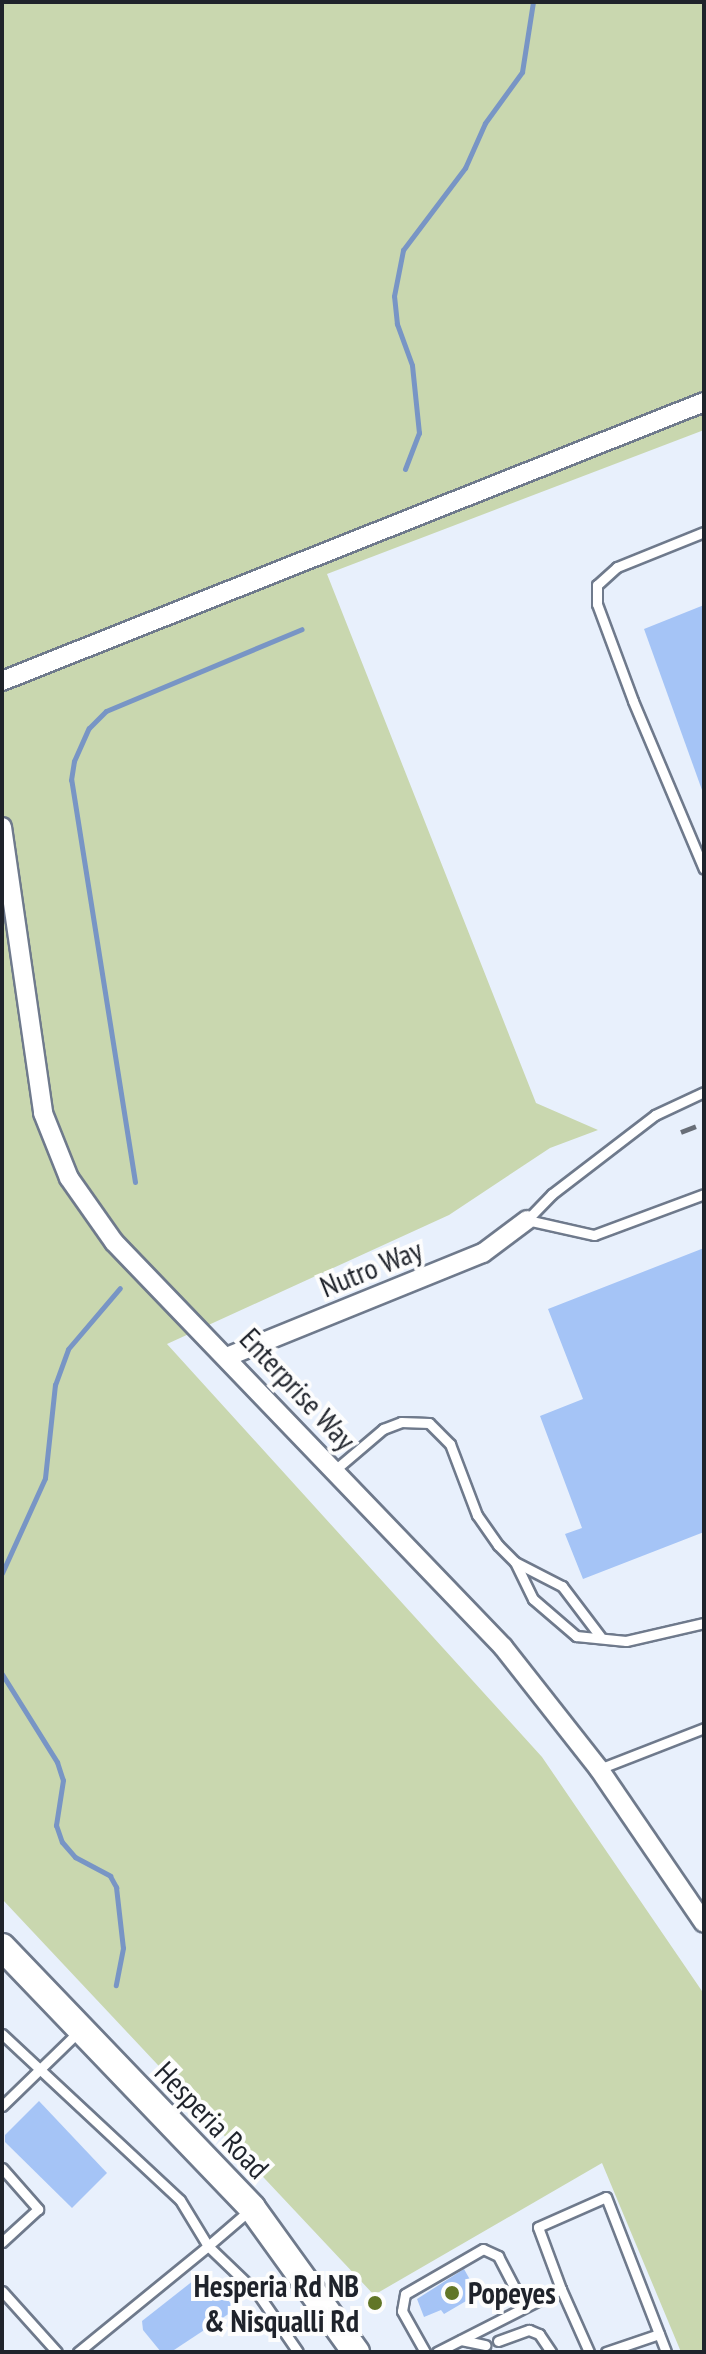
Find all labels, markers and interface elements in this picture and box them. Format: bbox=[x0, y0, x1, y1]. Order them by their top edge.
street label: Nutro Way bbox=[314, 1231, 428, 1305]
street label: Enterprise Way bbox=[232, 1321, 364, 1457]
street label: Hesperia Road bbox=[148, 2054, 276, 2186]
place label: Hesperia Rd NB & Nisqualli Rd bbox=[194, 2268, 359, 2338]
place label: Popeyes bbox=[468, 2275, 556, 2311]
marker: Popeyes bbox=[443, 2284, 461, 2302]
marker: Hesperia Rd NB & Nisqualli Rd bbox=[366, 2294, 384, 2312]

